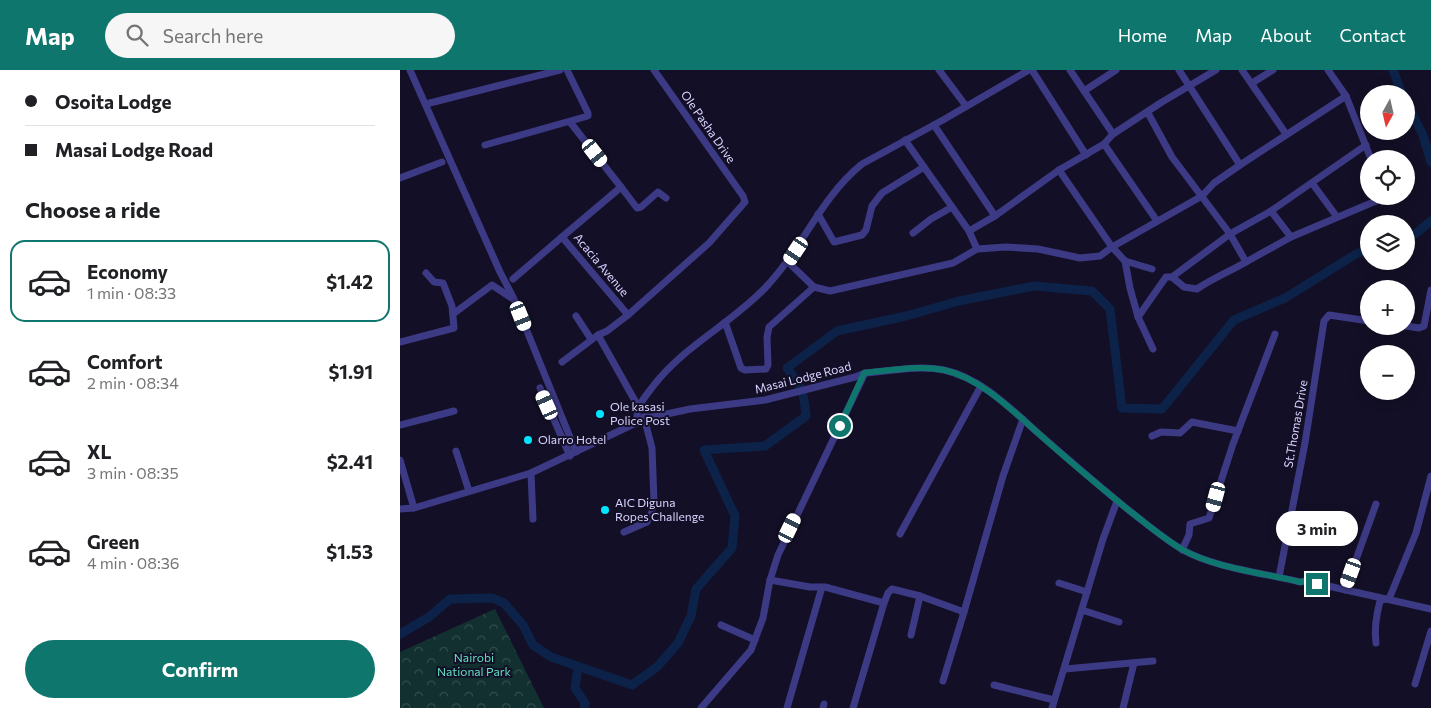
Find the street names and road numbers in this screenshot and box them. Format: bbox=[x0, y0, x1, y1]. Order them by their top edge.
street label: Ole Pasha Drive bbox=[679, 88, 739, 165]
street label: Acacia Avenue bbox=[571, 230, 632, 299]
street label: Masai Lodge Road bbox=[753, 358, 852, 396]
street label: St.Thomas Drive bbox=[1280, 379, 1310, 469]

